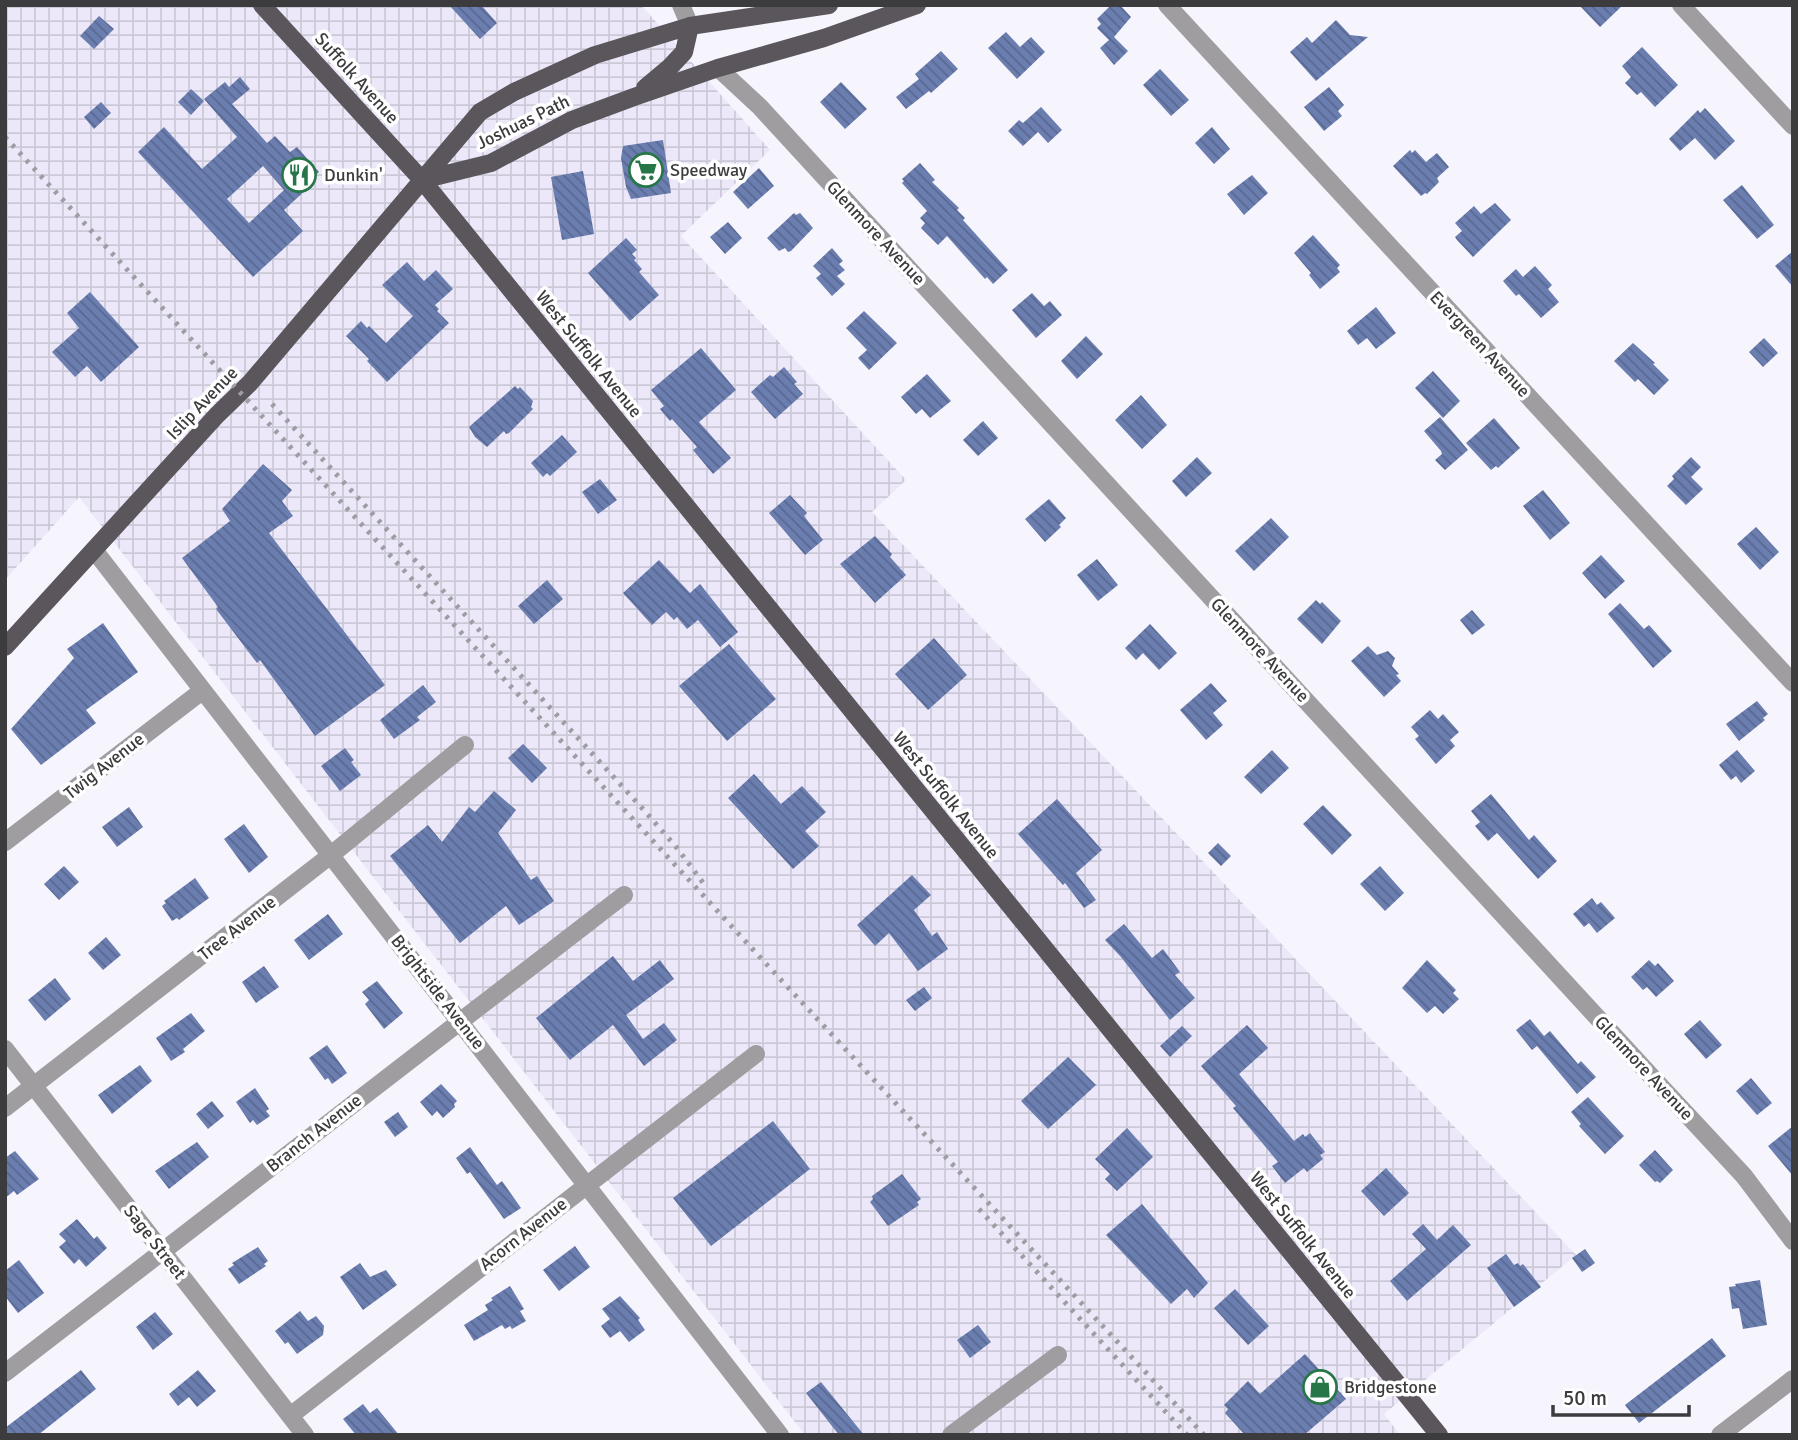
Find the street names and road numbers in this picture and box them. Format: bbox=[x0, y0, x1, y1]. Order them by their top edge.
street label: Suffolk Avenue bbox=[310, 28, 404, 128]
street label: Joshuas Path bbox=[473, 90, 573, 154]
street label: Glenmore Avenue bbox=[822, 176, 930, 290]
street label: West Suffolk Avenue bbox=[531, 286, 647, 422]
street label: Evergreen Avenue bbox=[1425, 286, 1535, 402]
street label: Islip Avenue bbox=[162, 362, 242, 444]
street label: Glenmore Avenue bbox=[1206, 593, 1314, 707]
street label: West Suffolk Avenue bbox=[888, 727, 1004, 863]
street label: Twig Avenue bbox=[60, 728, 148, 804]
street label: Tree Avenue bbox=[194, 891, 280, 965]
street label: Brightside Avenue bbox=[386, 930, 490, 1054]
street label: Glenmore Avenue bbox=[1590, 1011, 1698, 1125]
street label: Branch Avenue bbox=[262, 1089, 366, 1177]
street label: West Suffolk Avenue bbox=[1245, 1167, 1361, 1303]
street label: Acorn Avenue bbox=[475, 1193, 571, 1275]
street label: Sage Street bbox=[119, 1200, 191, 1284]

